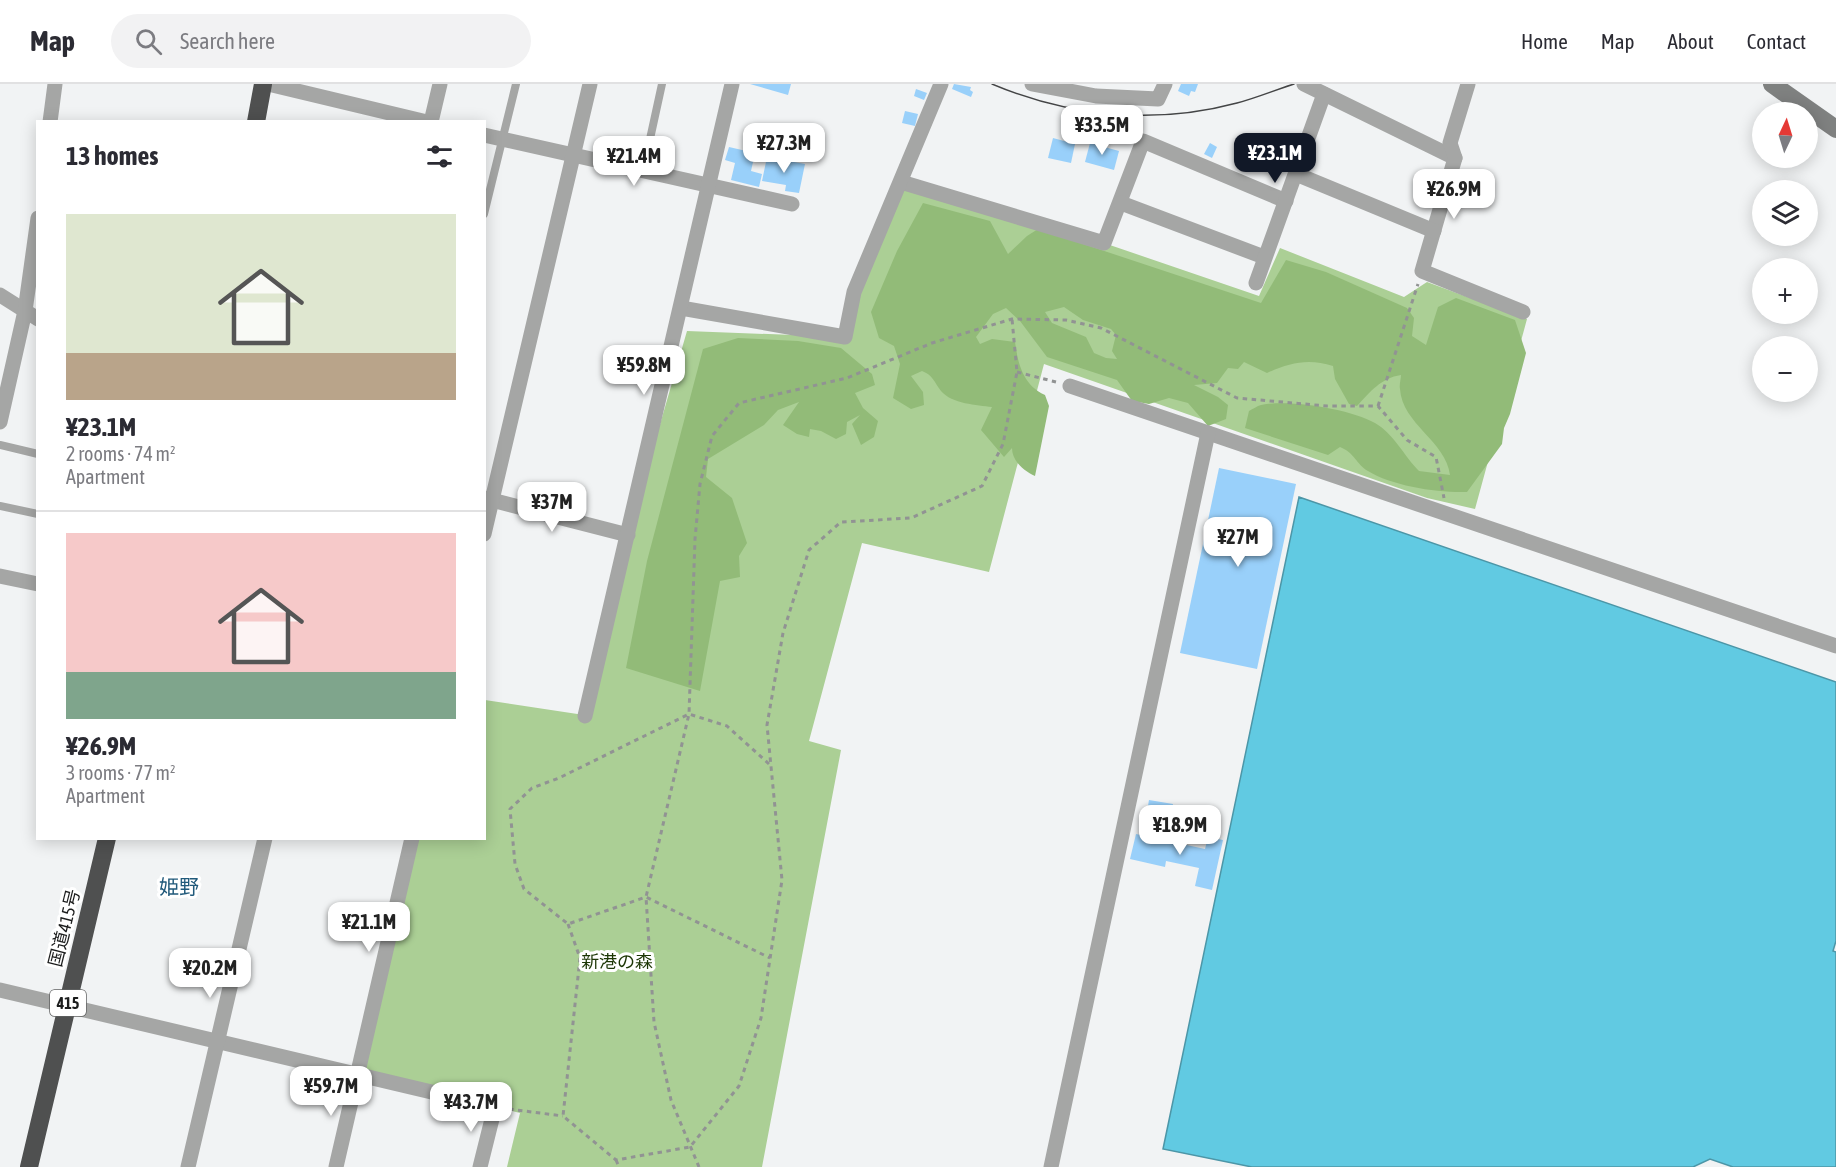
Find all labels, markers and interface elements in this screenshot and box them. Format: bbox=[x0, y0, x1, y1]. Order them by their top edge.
search box bbox=[111, 14, 531, 68]
text: Map bbox=[30, 25, 75, 57]
icon: search bbox=[132, 25, 165, 58]
text: Search here bbox=[180, 28, 275, 54]
text: Home bbox=[1521, 29, 1568, 53]
text: Map bbox=[1601, 29, 1635, 53]
text: About bbox=[1668, 29, 1714, 53]
text: Contact bbox=[1747, 29, 1806, 53]
north arrow bbox=[1752, 102, 1818, 168]
map controls bbox=[1752, 102, 1818, 402]
pin: ¥33.5M bbox=[1053, 105, 1151, 156]
text: ¥33.5M bbox=[1075, 113, 1129, 136]
pin: ¥27.3M bbox=[735, 123, 833, 174]
text: ¥27.3M bbox=[757, 131, 811, 154]
pin: ¥23.1M bbox=[1226, 133, 1324, 184]
pin: ¥21.4M bbox=[585, 136, 683, 187]
icon: filters bbox=[423, 140, 456, 173]
text: 13 homes bbox=[66, 141, 159, 171]
text: ¥23.1M bbox=[1248, 141, 1302, 164]
text: ¥21.4M bbox=[607, 144, 661, 167]
pin: ¥26.9M bbox=[1405, 169, 1503, 220]
text: ¥26.9M bbox=[1427, 177, 1481, 200]
button: layers bbox=[1752, 180, 1818, 246]
icon: home bbox=[207, 253, 315, 361]
button: + bbox=[1752, 258, 1818, 324]
button: − bbox=[1752, 336, 1818, 402]
pin: ¥59.8M bbox=[595, 345, 693, 396]
text: ¥59.8M bbox=[617, 353, 671, 376]
text: ¥23.1M bbox=[66, 412, 136, 442]
text: 2 rooms · 74 m² bbox=[66, 442, 176, 465]
text: Apartment bbox=[66, 465, 145, 488]
pin: ¥37M bbox=[516, 482, 588, 533]
text: ¥37M bbox=[531, 490, 573, 513]
pin: ¥27M bbox=[1202, 517, 1274, 568]
text: ¥27M bbox=[1217, 525, 1259, 548]
icon: home bbox=[207, 572, 315, 680]
text: ¥26.9M bbox=[66, 731, 136, 761]
text: 3 rooms · 77 m² bbox=[66, 761, 176, 784]
text: Apartment bbox=[66, 784, 145, 807]
pin: ¥18.9M bbox=[1131, 805, 1229, 856]
text: ¥18.9M bbox=[1153, 813, 1207, 836]
district label: 姫野 bbox=[159, 875, 199, 898]
street label: 国道415号 bbox=[44, 887, 84, 969]
pin: ¥21.1M bbox=[320, 902, 418, 953]
text: ¥21.1M bbox=[342, 910, 396, 933]
pin: ¥20.2M bbox=[161, 948, 259, 999]
park label: 新港の森 bbox=[581, 951, 653, 972]
text: ¥20.2M bbox=[183, 956, 237, 979]
road number: 415 bbox=[50, 990, 86, 1016]
pin: ¥59.7M bbox=[282, 1066, 380, 1117]
text: ¥59.7M bbox=[304, 1074, 358, 1097]
pin: ¥43.7M bbox=[422, 1082, 520, 1133]
text: ¥43.7M bbox=[444, 1090, 498, 1113]

